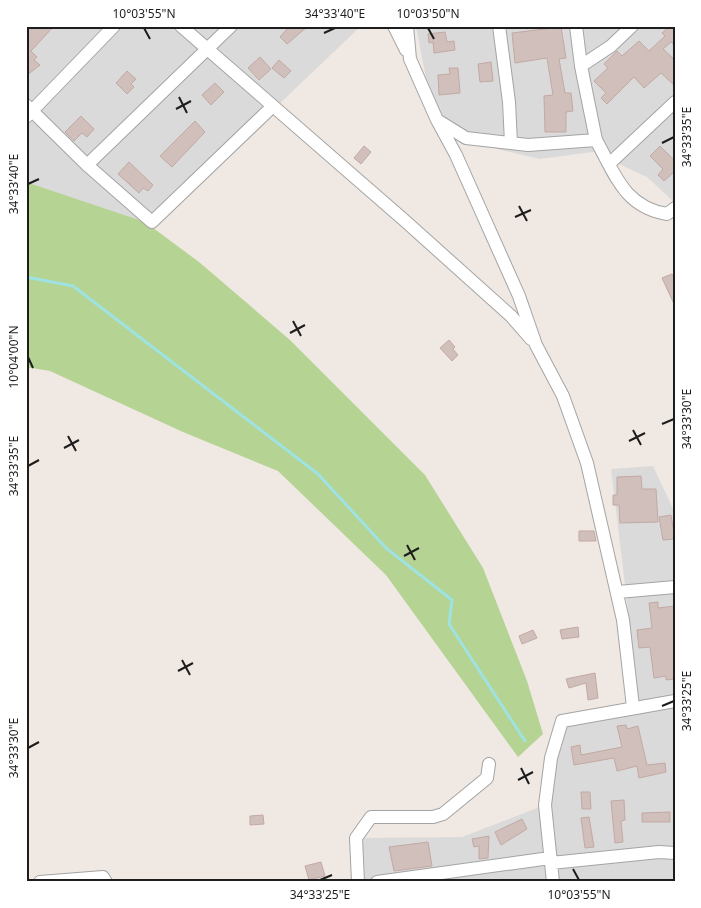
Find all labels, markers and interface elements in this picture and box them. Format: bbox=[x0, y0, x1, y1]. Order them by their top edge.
text: 10°03'55"N bbox=[112, 5, 176, 22]
text: 34°33'40"E bbox=[305, 5, 365, 22]
text: 10°03'50"N bbox=[396, 5, 460, 22]
text: 34°33'35"E bbox=[678, 107, 695, 167]
text: 34°33'40"E bbox=[5, 154, 22, 214]
text: 10°04'00"N bbox=[5, 325, 22, 389]
text: 34°33'30"E bbox=[678, 389, 695, 449]
text: 34°33'35"E bbox=[5, 436, 22, 496]
text: 34°33'25"E bbox=[678, 671, 695, 731]
text: 34°33'30"E bbox=[5, 718, 22, 778]
text: 34°33'25"E bbox=[290, 886, 350, 903]
text: 10°03'55"N bbox=[547, 886, 611, 903]

